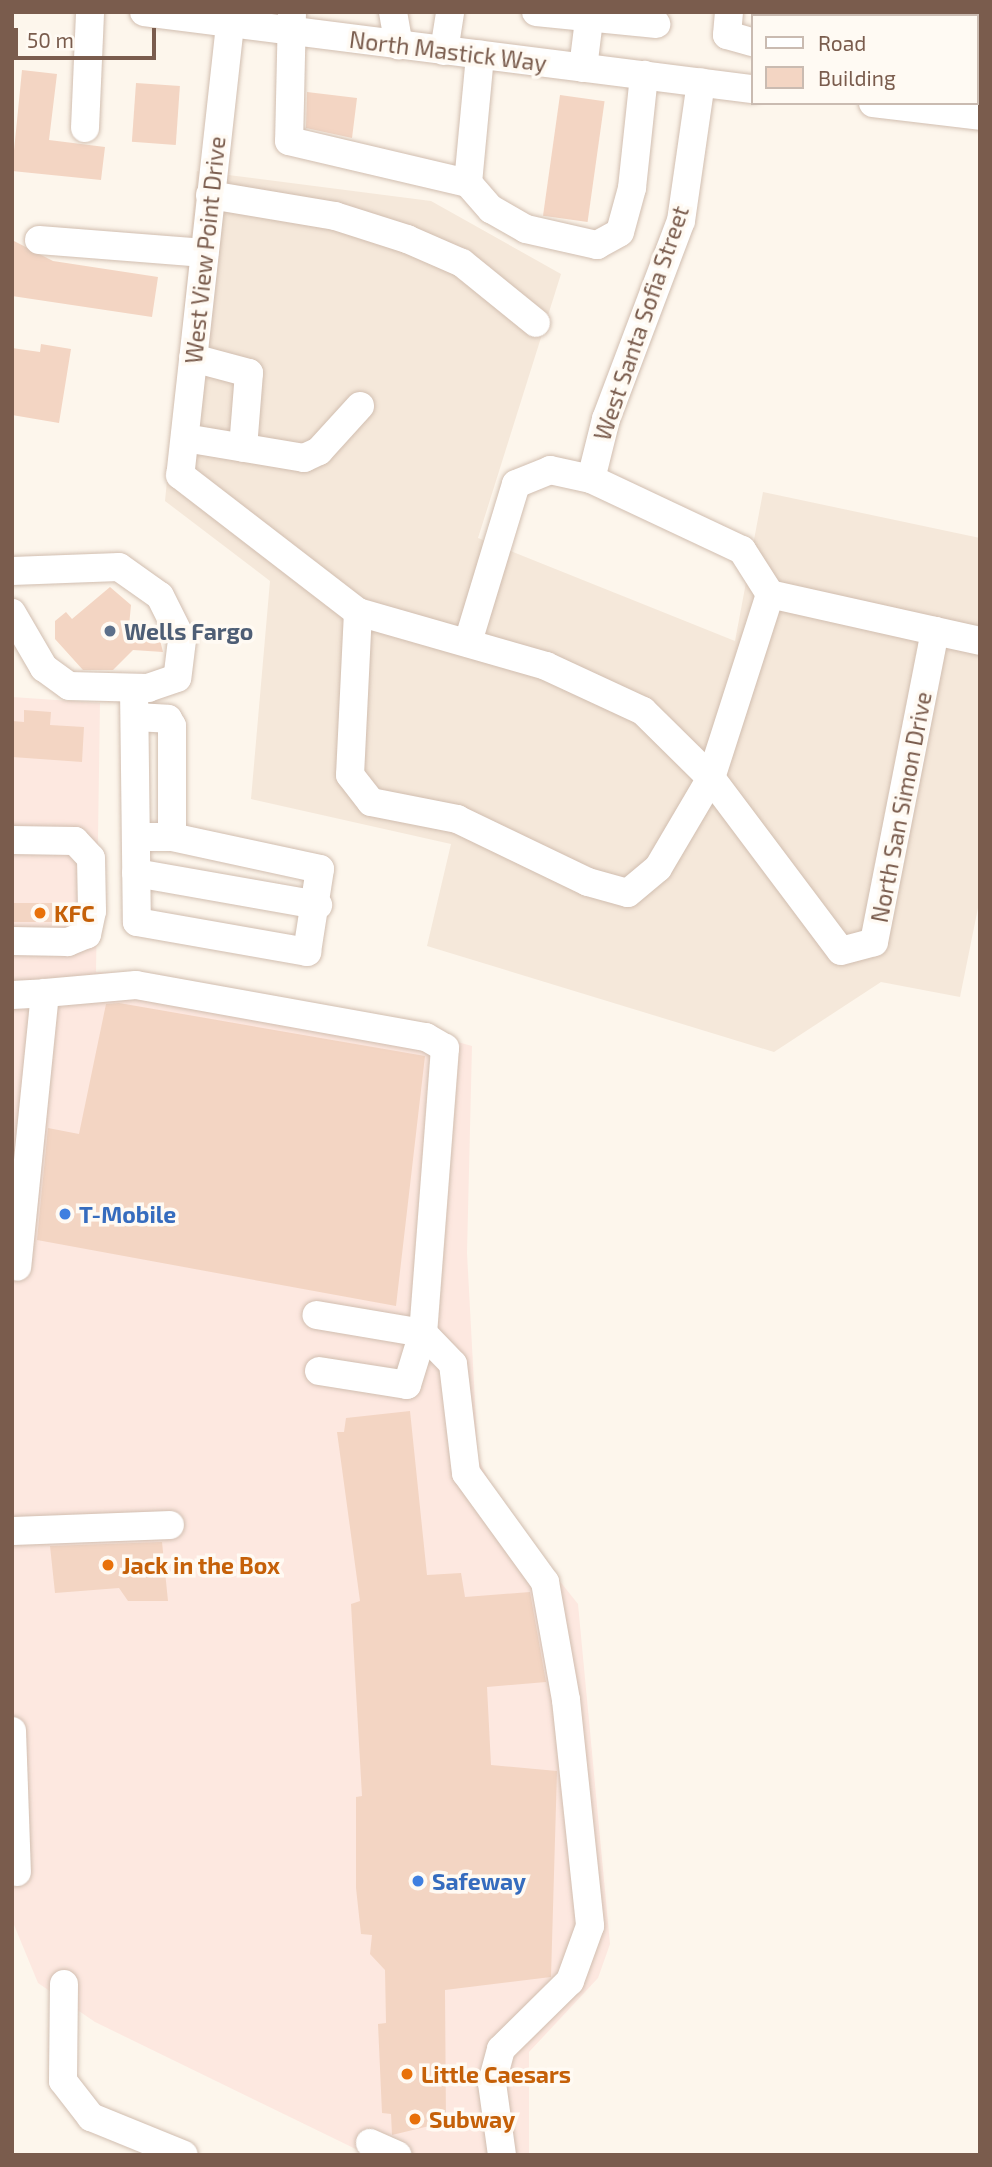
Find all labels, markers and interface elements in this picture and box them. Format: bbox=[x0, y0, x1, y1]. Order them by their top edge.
scale bar bbox=[18, 14, 159, 58]
legend bbox=[750, 14, 978, 105]
street label: North Mastick Way bbox=[348, 25, 548, 77]
text: 50 m bbox=[27, 27, 74, 52]
text: Road bbox=[818, 30, 866, 55]
text: Building bbox=[818, 65, 896, 90]
street label: West View Point Drive bbox=[179, 134, 231, 366]
street label: West Santa Sofia Street bbox=[588, 202, 694, 444]
place label: Wells Fargo bbox=[124, 617, 253, 645]
marker: Wells Fargo bbox=[102, 623, 118, 639]
street label: North San Simon Drive bbox=[865, 689, 937, 925]
place label: KFC bbox=[54, 899, 95, 927]
marker: KFC bbox=[32, 905, 48, 921]
place label: T-Mobile bbox=[79, 1200, 176, 1228]
marker: T-Mobile bbox=[57, 1206, 73, 1222]
place label: Jack in the Box bbox=[122, 1551, 281, 1579]
marker: Jack in the Box bbox=[100, 1557, 116, 1573]
place label: Safeway bbox=[432, 1867, 526, 1895]
marker: Safeway bbox=[410, 1873, 426, 1889]
place label: Little Caesars bbox=[421, 2060, 571, 2088]
marker: Little Caesars bbox=[399, 2066, 415, 2082]
place label: Subway bbox=[429, 2105, 515, 2133]
marker: Subway bbox=[407, 2111, 423, 2127]

